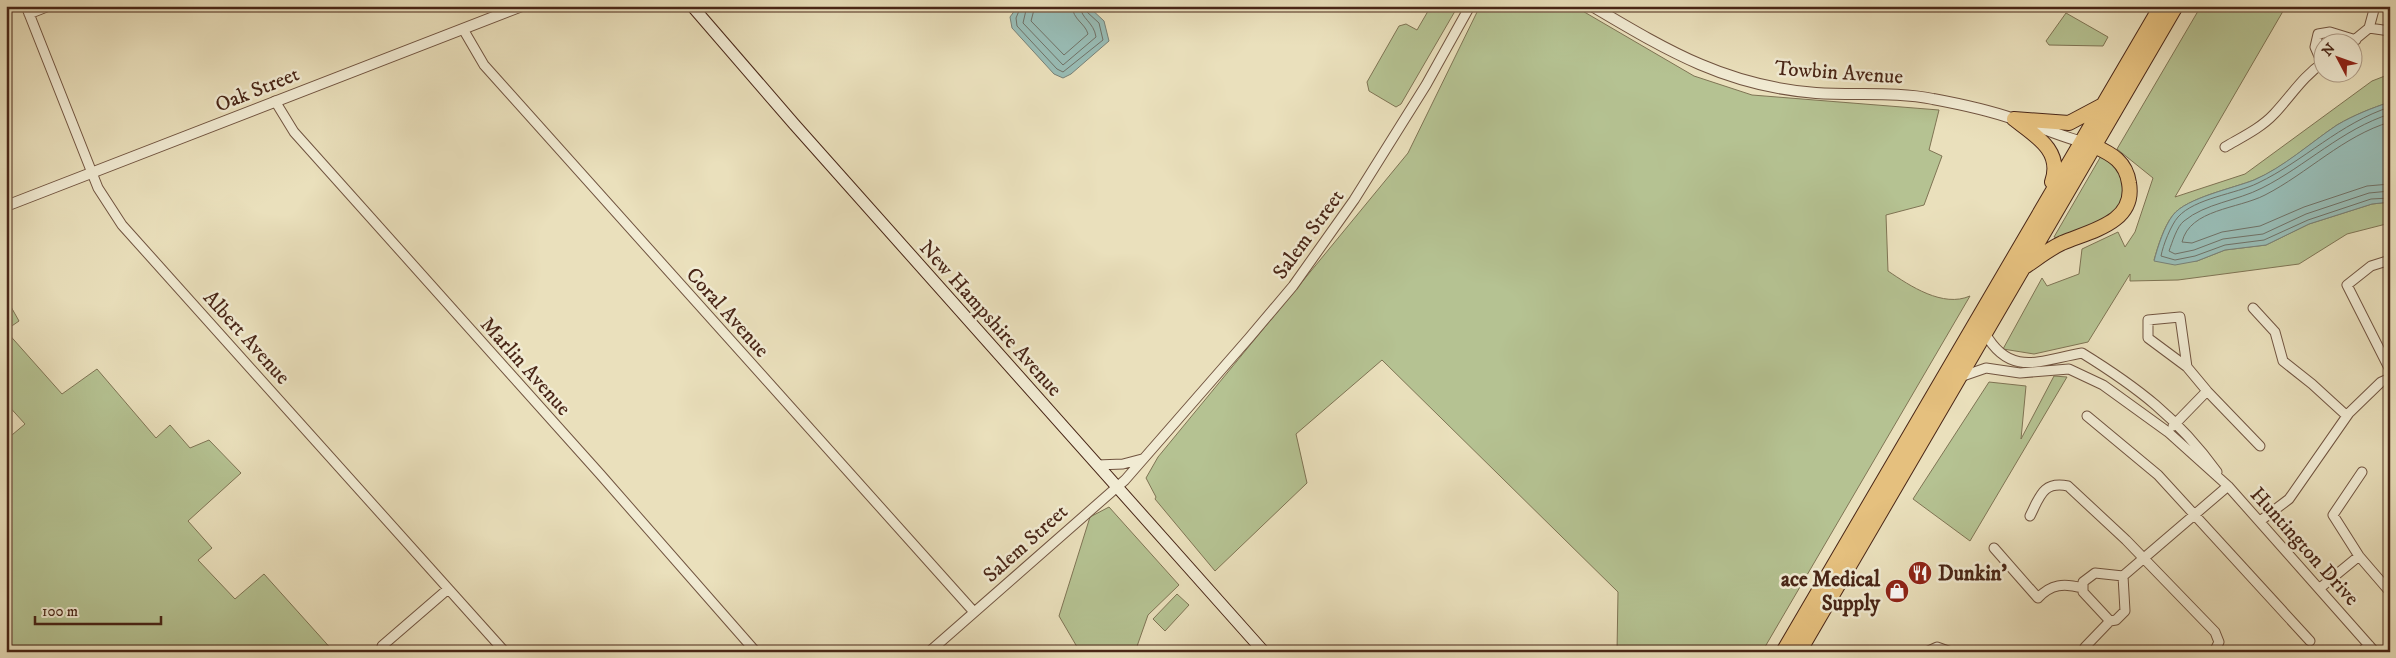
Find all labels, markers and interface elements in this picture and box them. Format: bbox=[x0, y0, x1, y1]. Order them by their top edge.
north arrow bbox=[2314, 32, 2364, 82]
text: N bbox=[2318, 40, 2340, 60]
street label: Towbin Avenue bbox=[1774, 56, 1904, 90]
street label: Oak Street bbox=[212, 61, 303, 119]
street label: Salem Street bbox=[1267, 184, 1350, 285]
street label: New Hampshire Avenue bbox=[913, 235, 1067, 402]
street label: Coral Avenue bbox=[680, 262, 775, 363]
street label: Albert Avenue bbox=[197, 285, 296, 390]
street label: Marlin Avenue bbox=[474, 312, 576, 422]
street label: Huntington Drive bbox=[2244, 482, 2365, 612]
street label: Salem Street bbox=[978, 499, 1074, 588]
restaurant icon: Dunkin' bbox=[1907, 560, 1933, 586]
place label: Dunkin' bbox=[1938, 561, 2007, 587]
place label: ace Medical Supply bbox=[1781, 567, 1881, 617]
shop icon: ace Medical Supply bbox=[1884, 578, 1910, 604]
scale bar bbox=[35, 593, 161, 625]
text: 100 m bbox=[42, 602, 78, 621]

